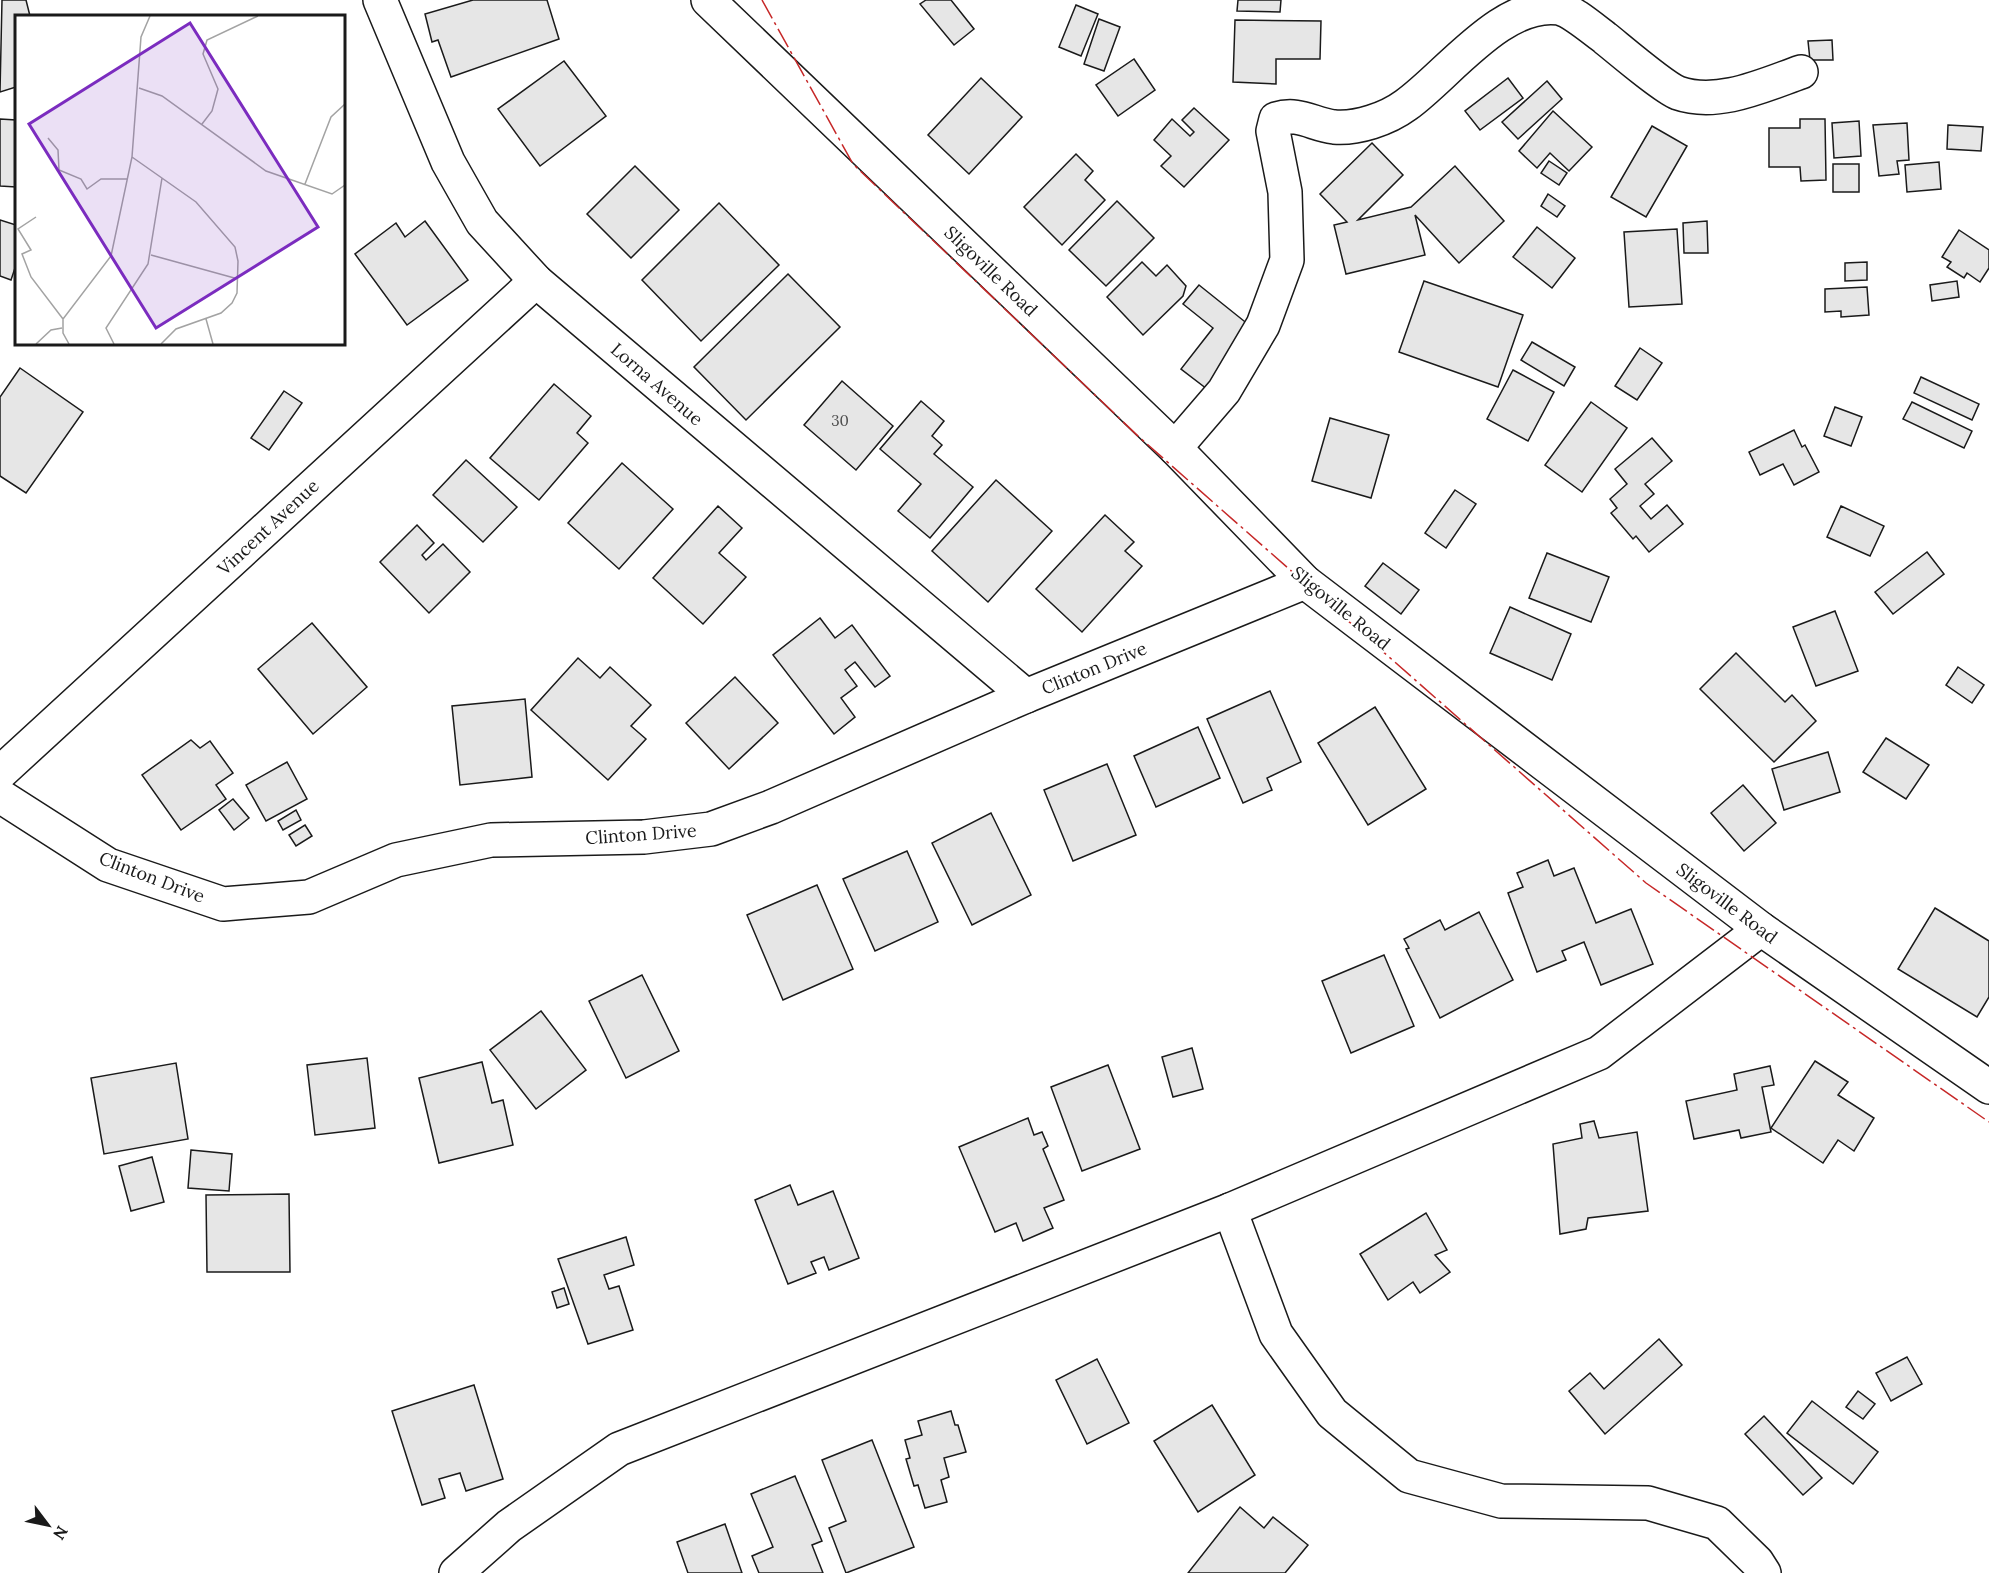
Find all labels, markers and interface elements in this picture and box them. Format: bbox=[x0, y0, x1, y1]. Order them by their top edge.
inset map bbox=[15, 15, 345, 345]
street label: Sligoville Road bbox=[940, 221, 1043, 321]
street label: Lorna Avenue bbox=[606, 338, 708, 430]
house number: 30 bbox=[831, 411, 849, 430]
street label: Vincent Avenue bbox=[212, 474, 324, 581]
street label: Sligoville Road bbox=[1287, 561, 1395, 655]
street label: Clinton Drive bbox=[1038, 636, 1150, 700]
street label: Clinton Drive bbox=[585, 819, 698, 849]
street label: Clinton Drive bbox=[96, 846, 208, 908]
street label: Sligoville Road bbox=[1672, 858, 1782, 949]
north arrow bbox=[18, 1495, 78, 1555]
text: N bbox=[49, 1522, 72, 1543]

